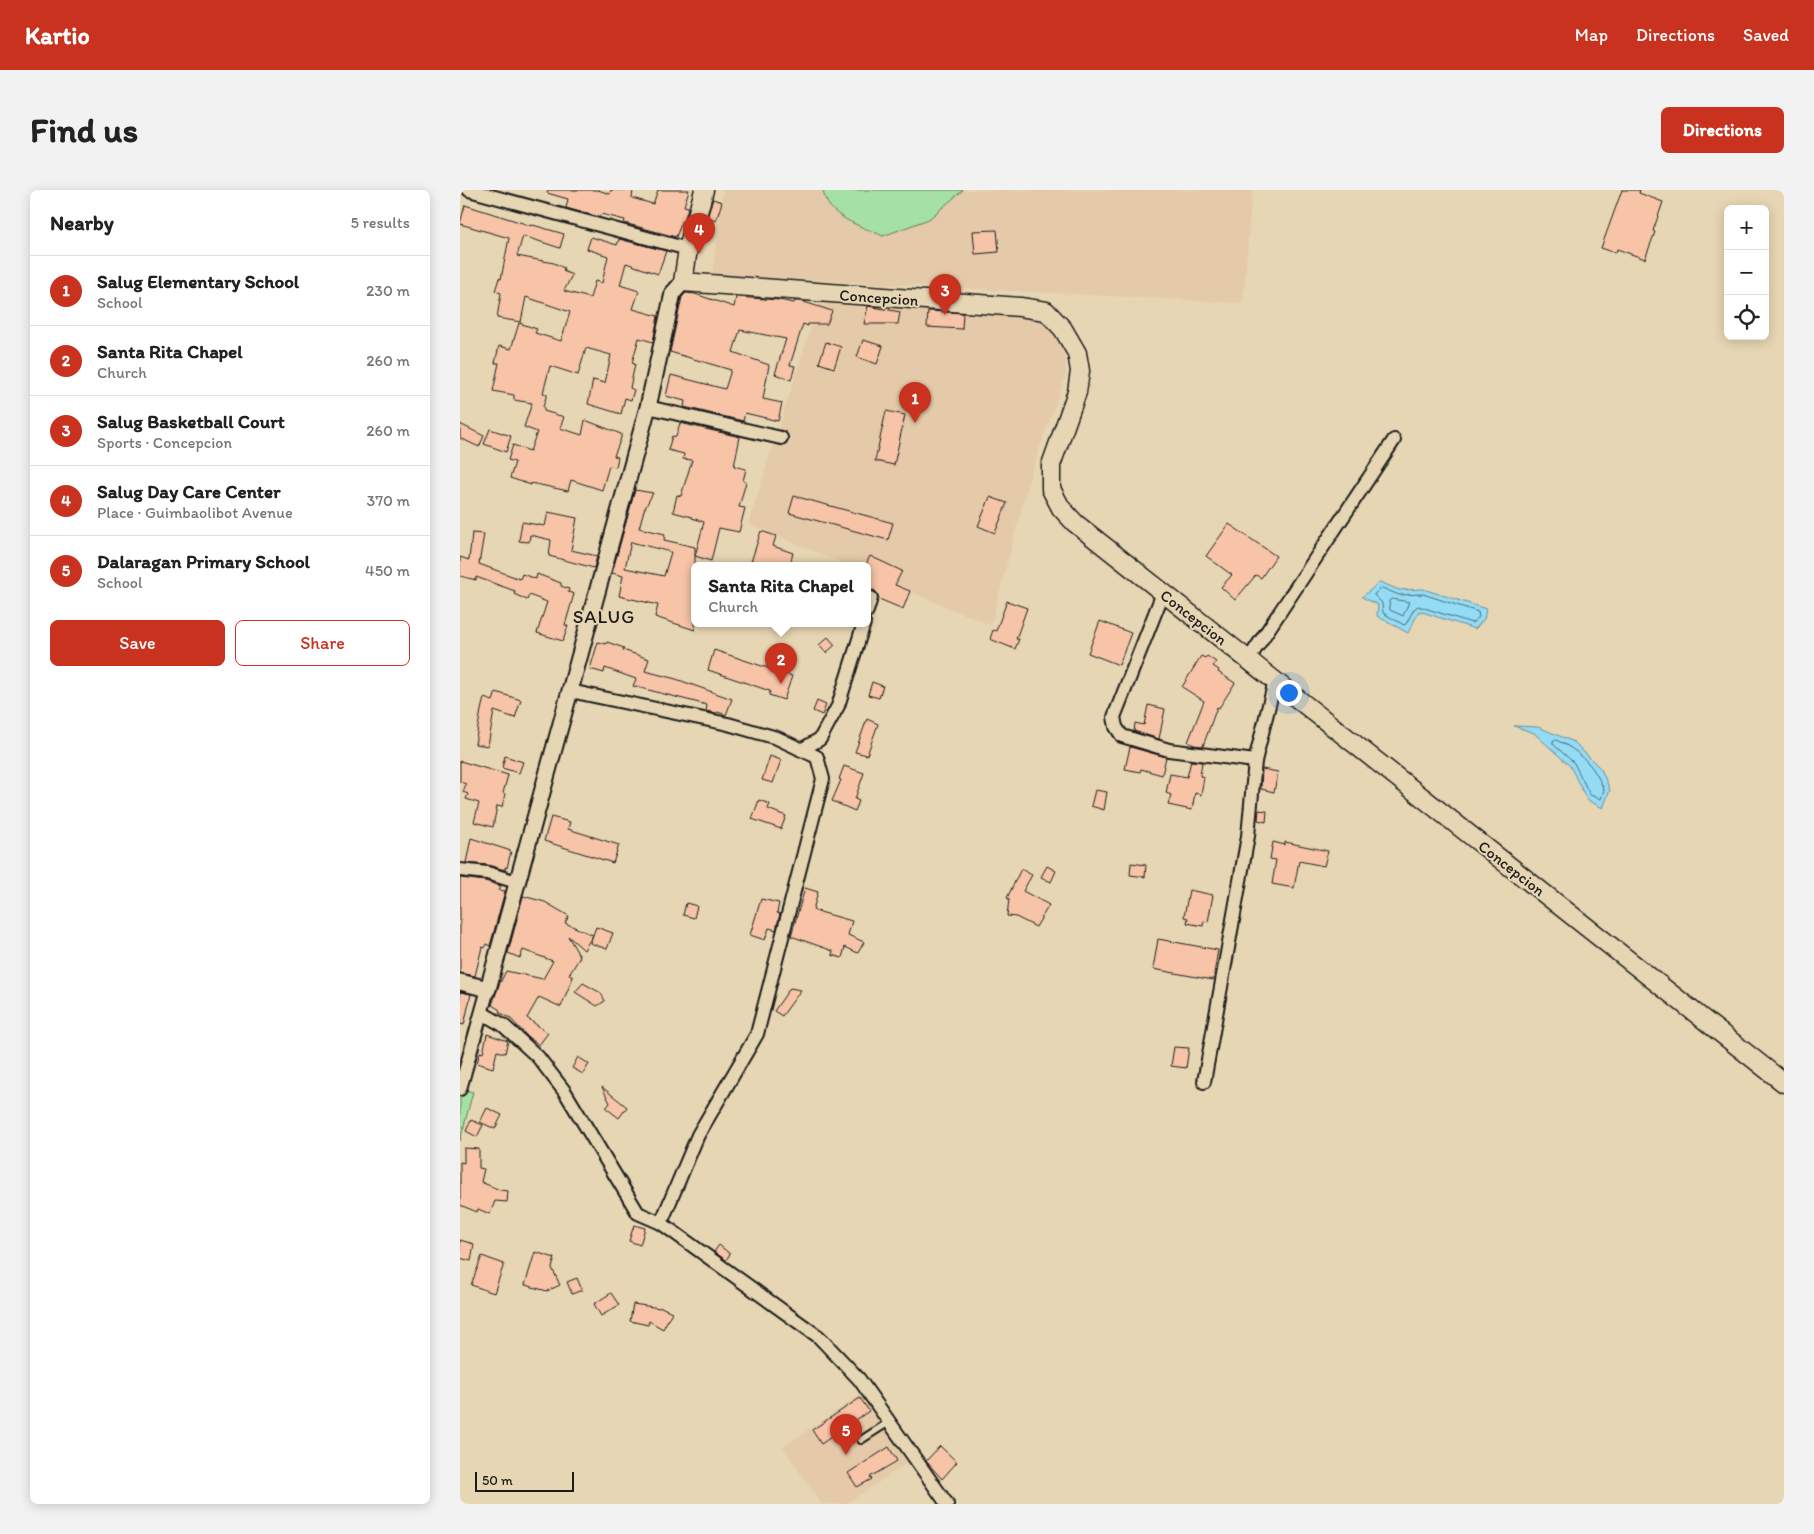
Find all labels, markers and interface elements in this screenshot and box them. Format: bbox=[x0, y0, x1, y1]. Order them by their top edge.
text: Kartio bbox=[25, 21, 90, 50]
text: Map bbox=[1575, 24, 1608, 46]
text: Directions bbox=[1636, 24, 1715, 46]
text: Saved bbox=[1743, 24, 1789, 46]
button: Directions bbox=[1661, 107, 1784, 153]
text: Find us bbox=[30, 109, 138, 151]
map controls bbox=[1724, 205, 1769, 340]
button: + bbox=[1724, 205, 1769, 250]
text: Nearby bbox=[50, 210, 114, 235]
text: 5 results bbox=[350, 213, 410, 232]
pin: 4 bbox=[683, 213, 715, 254]
button: − bbox=[1724, 250, 1769, 295]
text: Salug Elementary School bbox=[97, 270, 299, 293]
pin: 3 bbox=[929, 274, 961, 315]
text: 1 bbox=[62, 281, 70, 300]
text: 230 m bbox=[366, 281, 410, 300]
street label: Concepcion bbox=[839, 285, 920, 310]
text: School bbox=[97, 293, 143, 312]
button: locate bbox=[1724, 295, 1769, 340]
text: Santa Rita Chapel bbox=[97, 340, 243, 363]
text: 2 bbox=[62, 351, 70, 370]
text: 260 m bbox=[366, 351, 410, 370]
text: Church bbox=[97, 363, 147, 382]
pin: 1 bbox=[899, 382, 931, 423]
text: Salug Basketball Court bbox=[97, 410, 285, 433]
text: 3 bbox=[62, 421, 70, 440]
text: 260 m bbox=[366, 421, 410, 440]
text: Sports · Concepcion bbox=[97, 433, 232, 452]
text: Salug Day Care Center bbox=[97, 480, 281, 503]
text: 4 bbox=[61, 491, 71, 510]
text: 370 m bbox=[366, 491, 410, 510]
text: Place · Guimbaolibot Avenue bbox=[97, 503, 293, 522]
text: Dalaragan Primary School bbox=[97, 550, 310, 573]
text: 5 bbox=[62, 561, 70, 580]
text: 450 m bbox=[365, 561, 410, 580]
popup bbox=[691, 562, 871, 627]
text: School bbox=[97, 573, 143, 592]
text: Santa Rita Chapel bbox=[708, 574, 854, 597]
street label: Concepcion bbox=[1157, 586, 1231, 650]
text: Church bbox=[708, 597, 758, 616]
district label: SALUG bbox=[573, 605, 635, 628]
button: Save bbox=[50, 620, 225, 666]
button: Share bbox=[235, 620, 410, 666]
pin: 2 bbox=[765, 643, 797, 684]
your location bbox=[1276, 680, 1302, 706]
street label: Concepcion bbox=[1475, 837, 1549, 901]
pin: 5 bbox=[830, 1414, 862, 1455]
scale bar bbox=[475, 1469, 574, 1492]
text: 50 m bbox=[482, 1472, 513, 1489]

